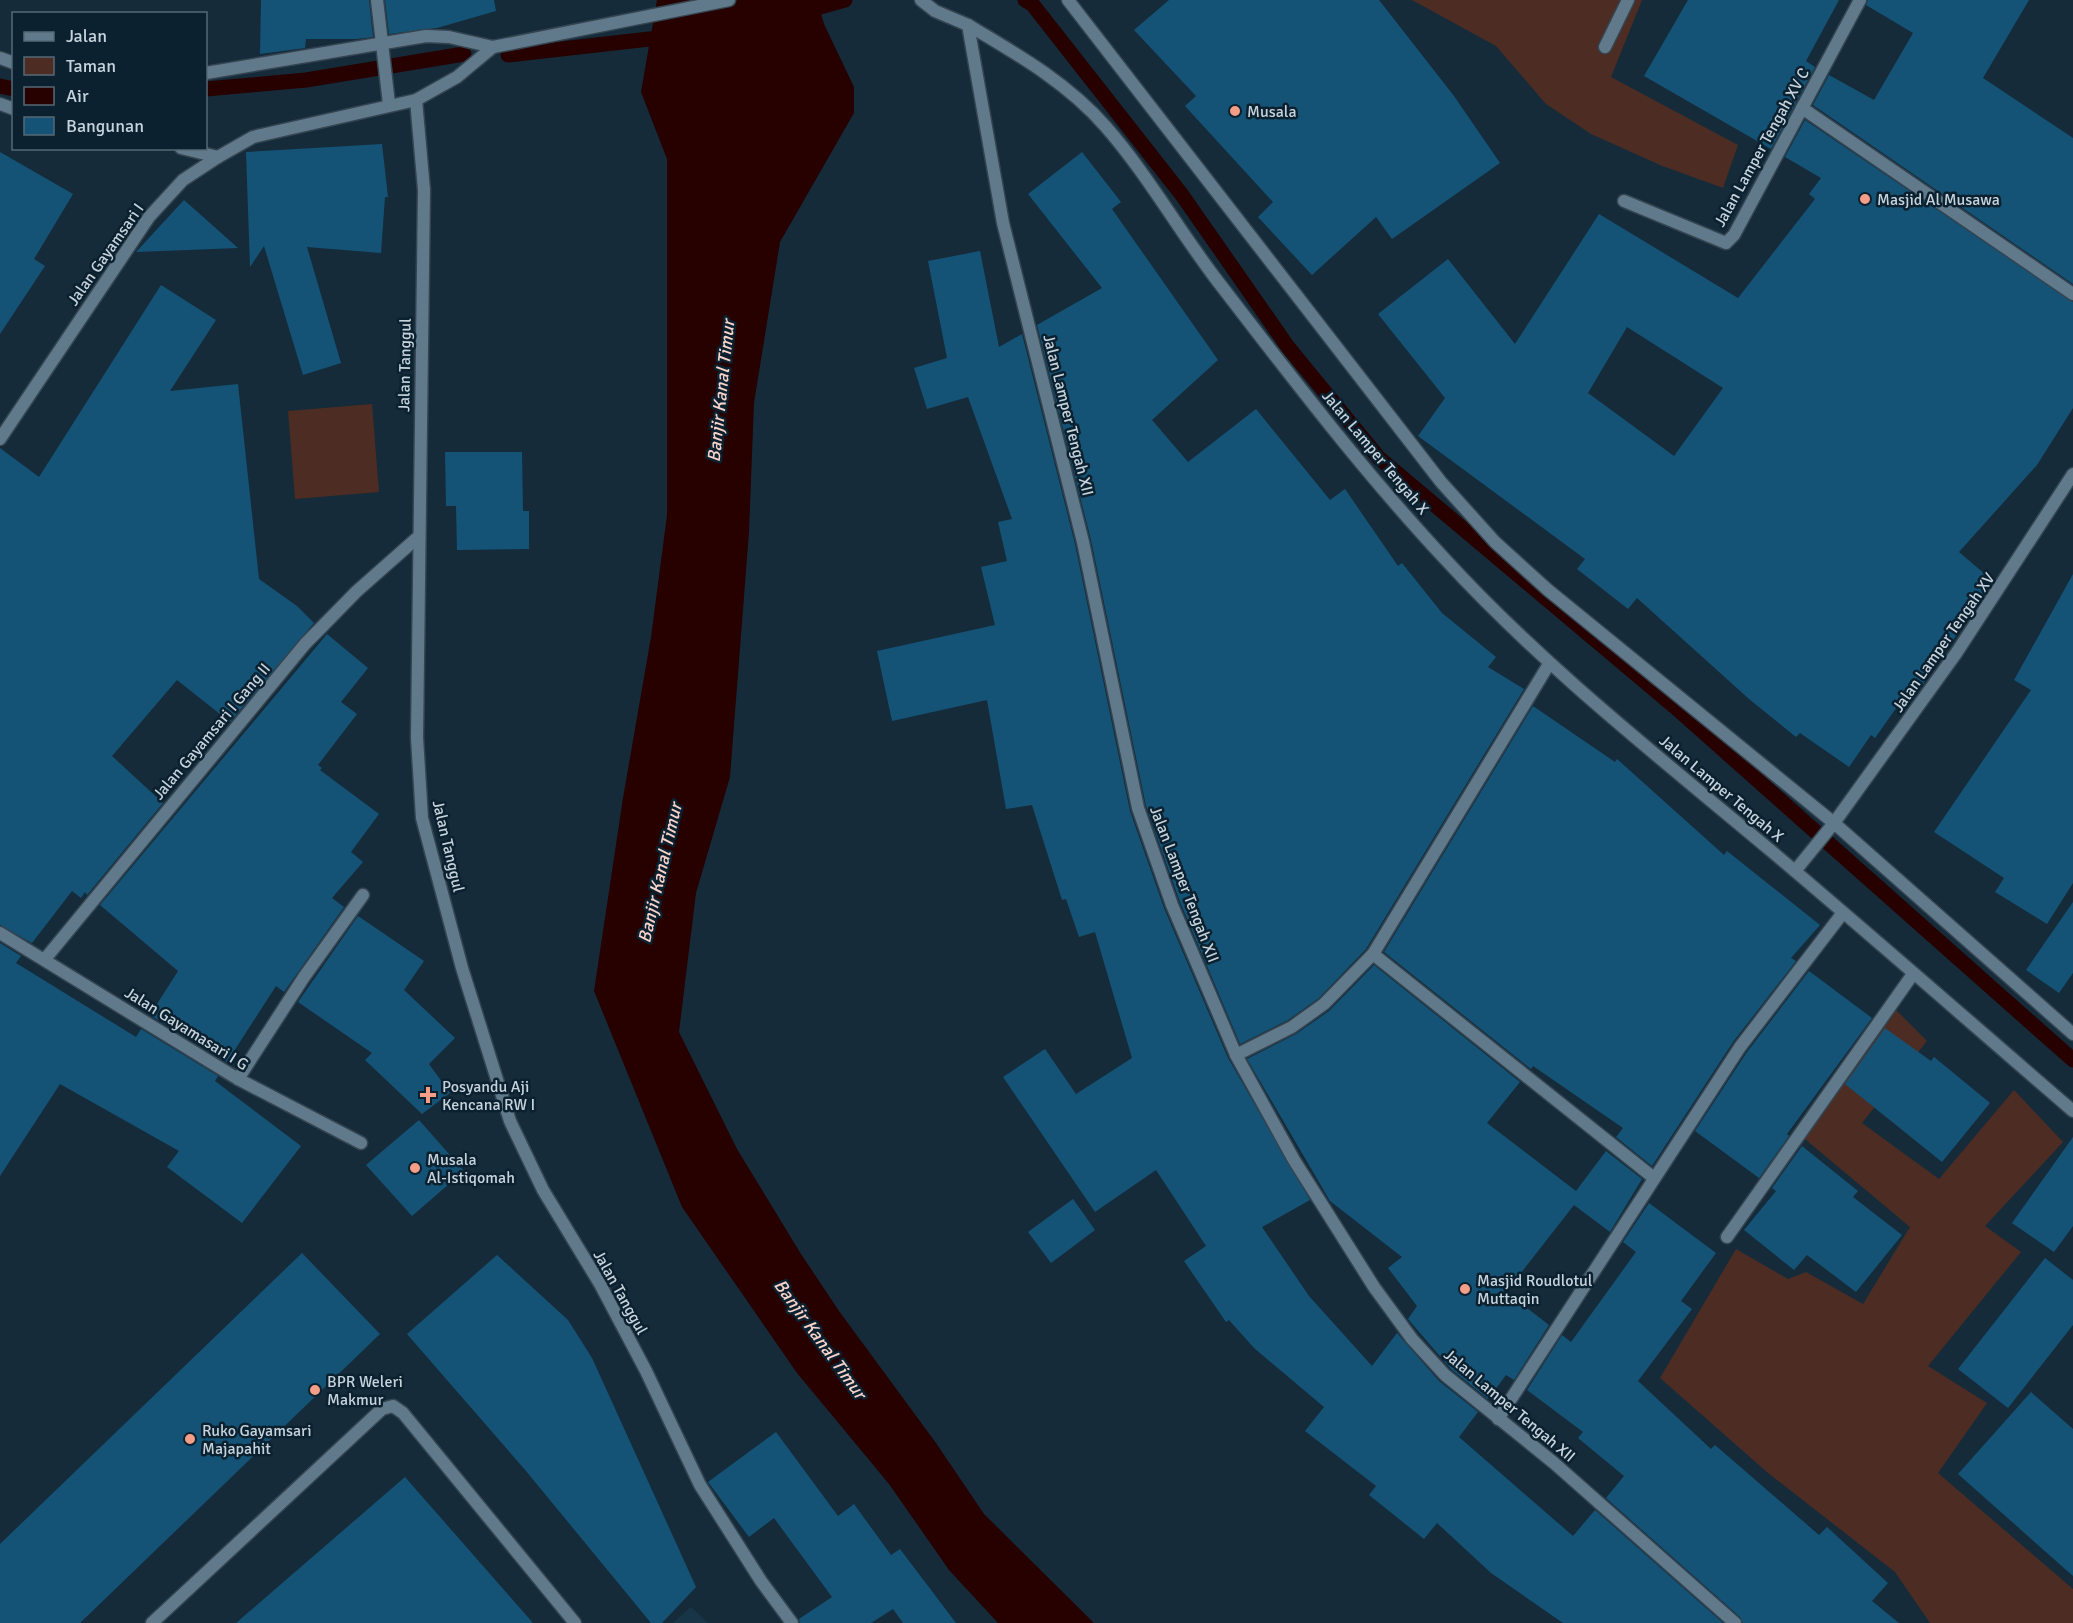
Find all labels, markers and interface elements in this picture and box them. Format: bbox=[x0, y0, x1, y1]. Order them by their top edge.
legend bbox=[12, 12, 207, 150]
text: Jalan bbox=[66, 25, 107, 47]
text: Taman bbox=[66, 55, 116, 77]
street label: Jalan Lamper Tengah XV C bbox=[1710, 64, 1814, 230]
text: Air bbox=[66, 85, 89, 107]
place label: Musala bbox=[1247, 102, 1297, 122]
marker: Musala bbox=[1228, 104, 1242, 118]
text: Bangunan bbox=[66, 115, 144, 137]
place label: Masjid Al Musawa bbox=[1877, 190, 2000, 210]
marker: Masjid Al Musawa bbox=[1858, 192, 1872, 206]
street label: Jalan Gayamsari I bbox=[63, 200, 148, 310]
water label: Banjir Kanal Timur bbox=[703, 316, 740, 463]
street label: Jalan Tanggul bbox=[394, 318, 416, 412]
street label: Jalan Lamper Tengah XII bbox=[1038, 332, 1098, 498]
street label: Jalan Lamper Tengah X bbox=[1317, 386, 1434, 519]
street label: Jalan Lamper Tengah XV bbox=[1888, 569, 1999, 716]
street label: Jalan Gayamsari I Gang II bbox=[149, 659, 275, 804]
street label: Jalan Lamper Tengah X bbox=[1655, 731, 1788, 847]
street label: Jalan Tanggul bbox=[428, 798, 468, 894]
water label: Banjir Kanal Timur bbox=[633, 799, 687, 945]
street label: Jalan Lamper Tengah XII bbox=[1145, 803, 1223, 965]
street label: Jalan Gayamasari I G bbox=[121, 983, 252, 1075]
place label: Posyandu Aji Kencana RW I bbox=[442, 1077, 535, 1115]
marker: Posyandu Aji Kencana RW I bbox=[419, 1086, 437, 1104]
place label: Musala Al-Istiqomah bbox=[427, 1150, 515, 1188]
marker: Musala Al-Istiqomah bbox=[408, 1161, 422, 1175]
street label: Jalan Tanggul bbox=[589, 1247, 652, 1339]
place label: Masjid Roudlotul Muttaqin bbox=[1477, 1271, 1593, 1309]
water label: Banjir Kanal Timur bbox=[769, 1275, 872, 1405]
marker: Masjid Roudlotul Muttaqin bbox=[1458, 1282, 1472, 1296]
street label: Jalan Lamper Tengah XII bbox=[1439, 1345, 1579, 1467]
place label: BPR Weleri Makmur bbox=[327, 1372, 403, 1410]
marker: BPR Weleri Makmur bbox=[308, 1383, 322, 1397]
place label: Ruko Gayamsari Majapahit bbox=[202, 1421, 312, 1459]
marker: Ruko Gayamsari Majapahit bbox=[183, 1432, 197, 1446]

